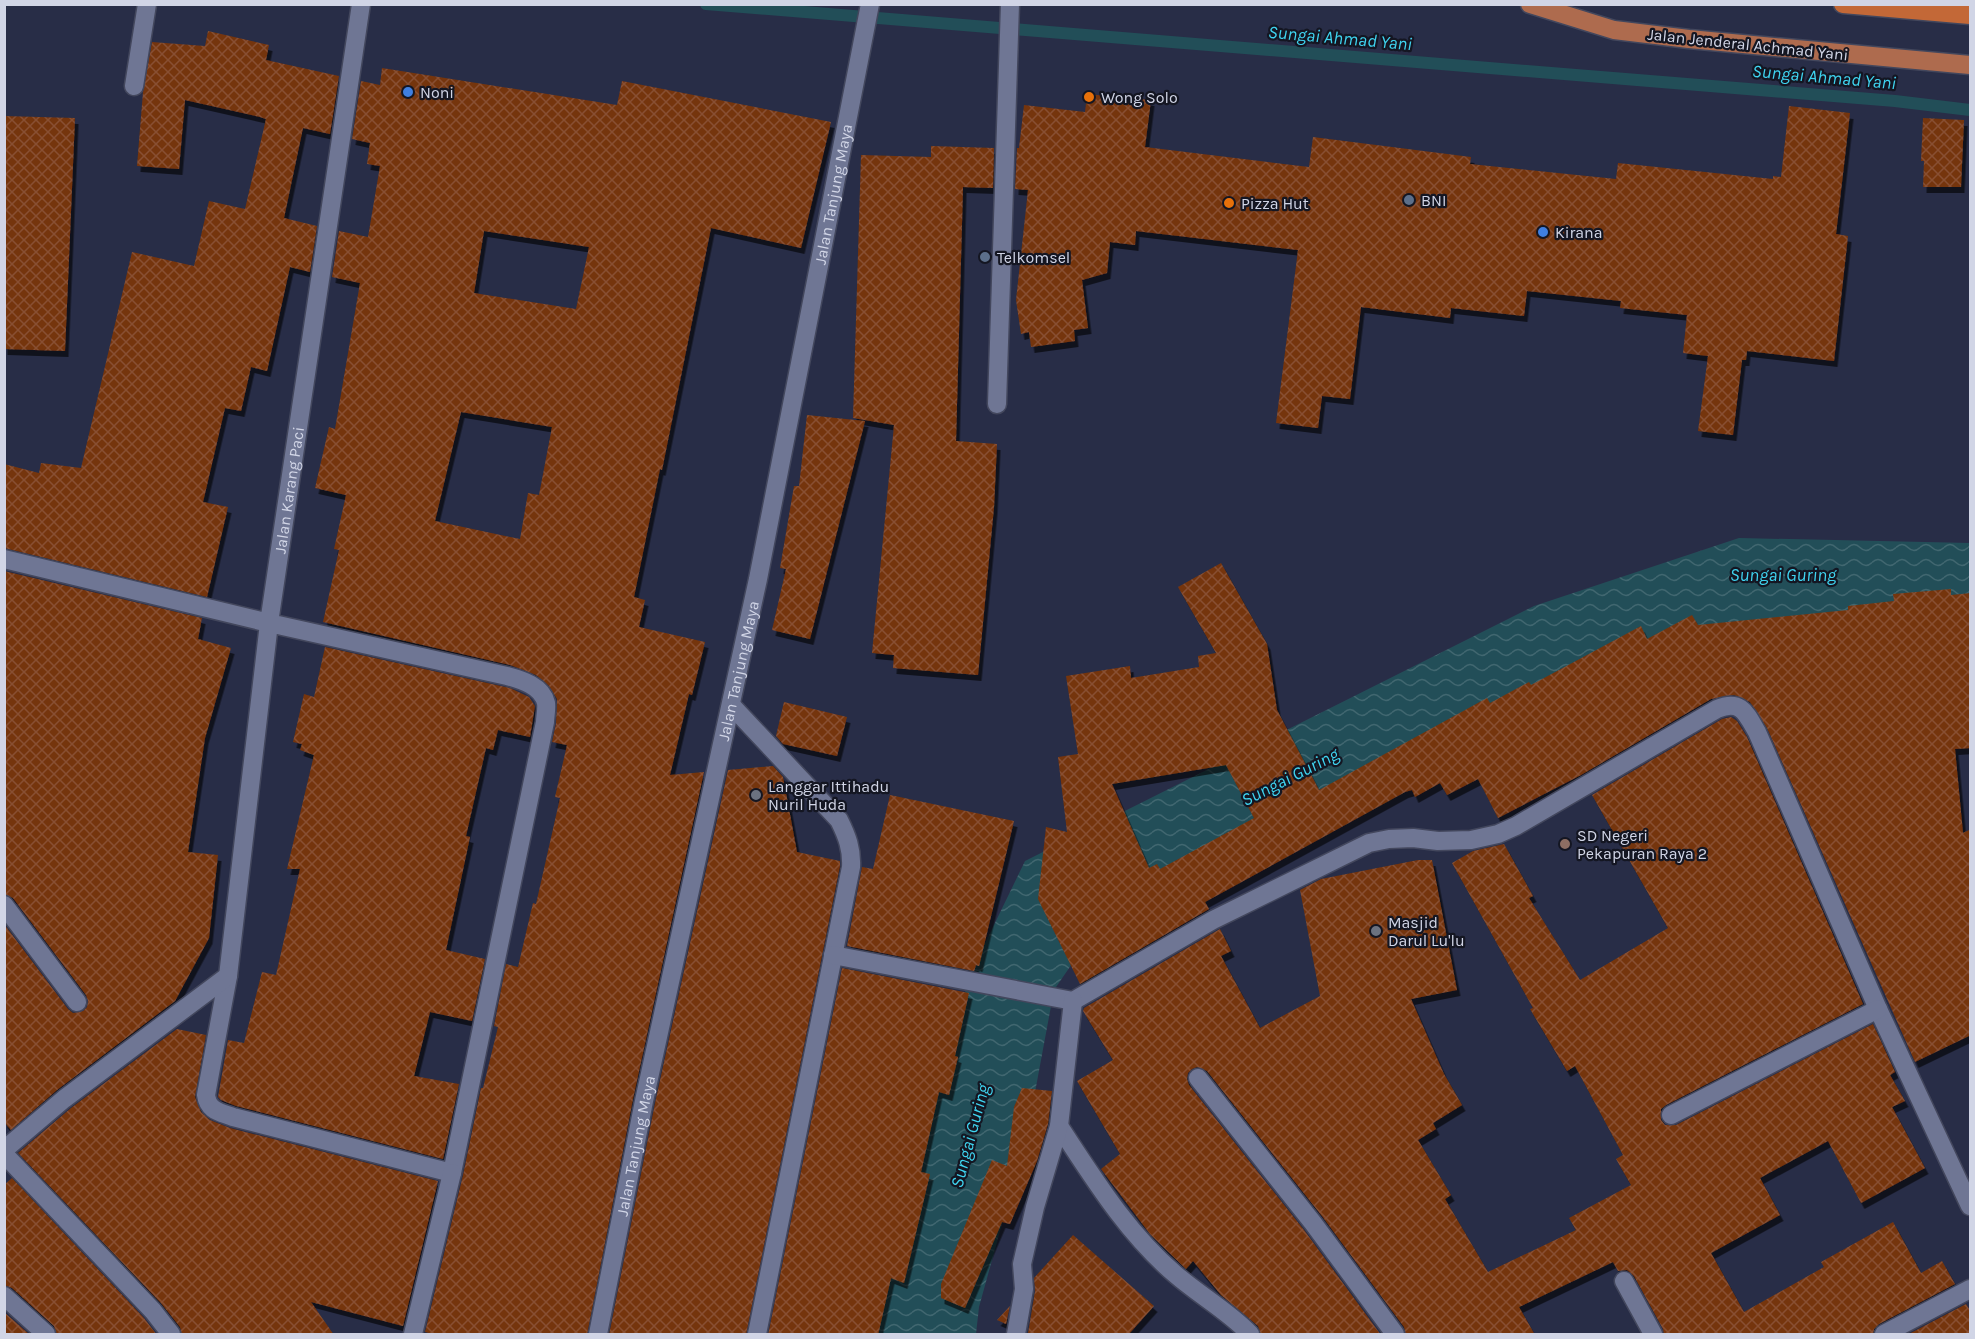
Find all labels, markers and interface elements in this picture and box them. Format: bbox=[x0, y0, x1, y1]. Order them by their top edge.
water label: Sungai Ahmad Yani bbox=[1267, 21, 1413, 55]
street label: Jalan Jenderal Achmad Yani bbox=[1646, 24, 1849, 65]
water label: Sungai Ahmad Yani bbox=[1751, 60, 1897, 94]
place label: Noni bbox=[420, 83, 454, 102]
marker: Noni bbox=[401, 85, 415, 99]
place label: Wong Solo bbox=[1101, 88, 1178, 107]
marker: Wong Solo bbox=[1082, 90, 1096, 104]
street label: Jalan Tanjung Maya bbox=[810, 122, 856, 266]
place label: BNI bbox=[1421, 191, 1446, 210]
marker: BNI bbox=[1402, 193, 1416, 207]
place label: Pizza Hut bbox=[1241, 194, 1309, 213]
marker: Pizza Hut bbox=[1222, 196, 1236, 210]
place label: Kirana bbox=[1555, 223, 1603, 242]
marker: Kirana bbox=[1536, 225, 1550, 239]
place label: Telkomsel bbox=[997, 248, 1070, 267]
marker: Telkomsel bbox=[978, 250, 992, 264]
street label: Jalan Karang Paci bbox=[270, 425, 308, 555]
water label: Sungai Guring bbox=[1730, 564, 1837, 586]
street label: Jalan Tanjung Maya bbox=[714, 599, 763, 743]
water label: Sungai Guring bbox=[1238, 743, 1343, 811]
place label: Langgar Ittihadu Nuril Huda bbox=[768, 777, 889, 814]
marker: Langgar Ittihadu Nuril Huda bbox=[749, 788, 763, 802]
place label: SD Negeri Pekapuran Raya 2 bbox=[1577, 826, 1707, 863]
marker: SD Negeri Pekapuran Raya 2 bbox=[1558, 837, 1572, 851]
place label: Masjid Darul Lu'lu bbox=[1388, 913, 1465, 950]
marker: Masjid Darul Lu'lu bbox=[1369, 924, 1383, 938]
street label: Jalan Tanjung Maya bbox=[613, 1074, 659, 1218]
water label: Sungai Guring bbox=[946, 1081, 995, 1190]

